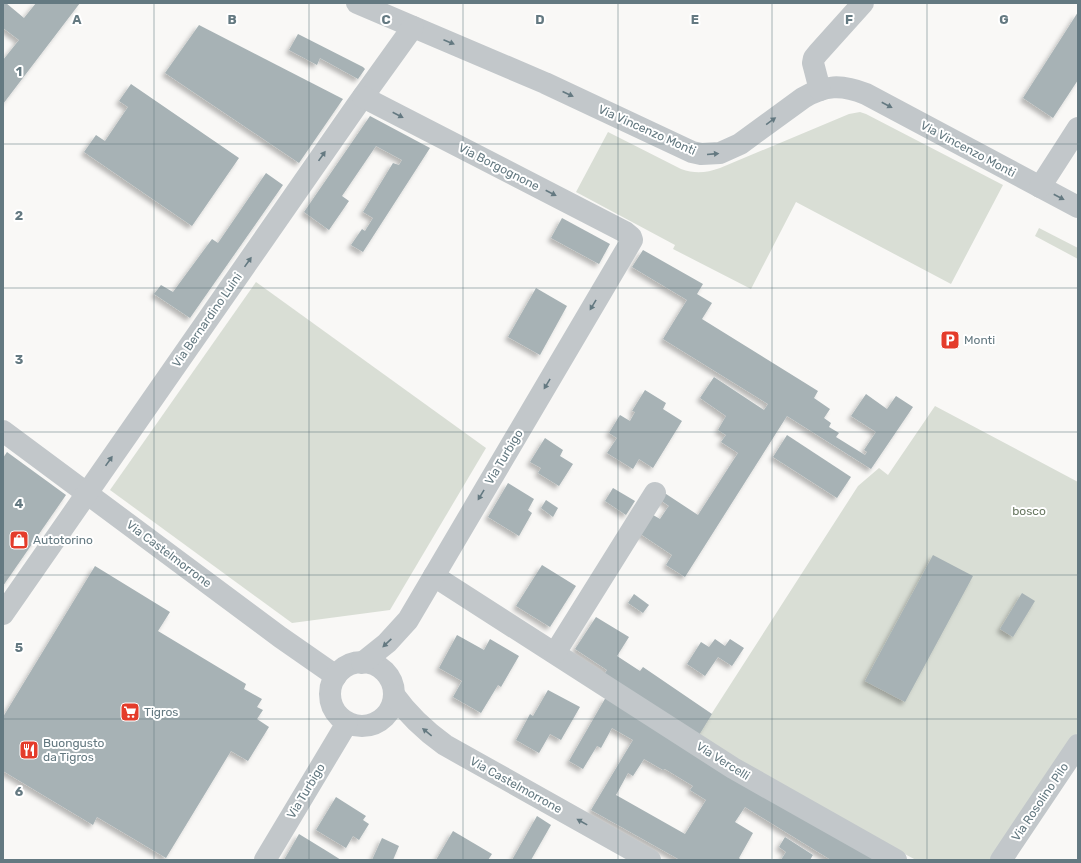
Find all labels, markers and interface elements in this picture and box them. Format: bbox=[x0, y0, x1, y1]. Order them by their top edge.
text: A bbox=[72, 12, 82, 27]
text: B bbox=[227, 12, 237, 27]
text: C bbox=[381, 12, 391, 27]
text: D bbox=[535, 12, 545, 27]
text: E bbox=[691, 12, 699, 27]
text: F bbox=[845, 12, 853, 27]
text: G bbox=[999, 12, 1009, 27]
one-way arrow bbox=[443, 40, 455, 46]
text: 1 bbox=[16, 64, 22, 79]
one-way arrow bbox=[562, 91, 574, 97]
street label: Via Vincenzo Monti bbox=[596, 102, 698, 158]
one-way arrow bbox=[882, 102, 893, 109]
one-way arrow bbox=[392, 111, 404, 118]
one-way arrow bbox=[766, 117, 777, 125]
street label: Via Vincenzo Monti bbox=[918, 118, 1018, 180]
street label: Via Borgognone bbox=[456, 141, 542, 194]
one-way arrow bbox=[318, 150, 326, 161]
one-way arrow bbox=[707, 150, 719, 157]
one-way arrow bbox=[545, 190, 557, 197]
one-way arrow bbox=[1053, 194, 1065, 201]
text: 2 bbox=[15, 208, 23, 223]
one-way arrow bbox=[244, 257, 252, 268]
street label: Via Bernardino Luini bbox=[169, 270, 245, 370]
one-way arrow bbox=[589, 300, 597, 310]
parking icon: Monti bbox=[939, 329, 961, 351]
place label: Monti bbox=[964, 333, 995, 347]
text: 3 bbox=[15, 352, 24, 367]
one-way arrow bbox=[543, 378, 550, 389]
street label: Via Turbigo bbox=[482, 427, 526, 487]
one-way arrow bbox=[105, 456, 113, 466]
one-way arrow bbox=[477, 490, 484, 501]
text: 4 bbox=[15, 496, 24, 511]
park label: bosco bbox=[1012, 504, 1046, 518]
street label: Via Castelmorrone bbox=[124, 517, 214, 591]
shop icon: Autotorino bbox=[8, 529, 30, 551]
place label: Autotorino bbox=[33, 533, 93, 547]
one-way arrow bbox=[382, 639, 392, 648]
text: 5 bbox=[15, 640, 23, 655]
supermarket icon: Tigros bbox=[119, 701, 141, 723]
place label: Tigros bbox=[144, 705, 178, 719]
one-way arrow bbox=[422, 728, 433, 737]
place label: Buongusto da Tigros bbox=[43, 736, 105, 764]
restaurant icon: Buongusto da Tigros bbox=[18, 739, 40, 761]
street label: Via Vercelli bbox=[694, 739, 752, 783]
street label: Via Castelmorrone bbox=[468, 754, 565, 816]
street label: Via Rosolino Pilo bbox=[1009, 760, 1071, 844]
street label: Via Turbigo bbox=[284, 761, 328, 821]
text: 6 bbox=[15, 784, 24, 799]
one-way arrow bbox=[576, 819, 588, 825]

